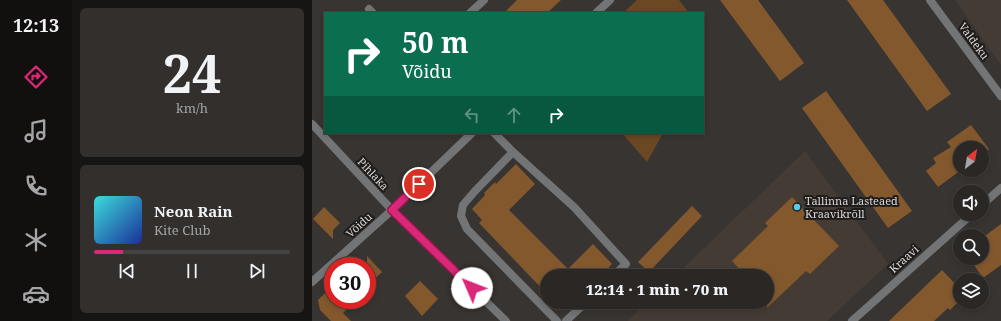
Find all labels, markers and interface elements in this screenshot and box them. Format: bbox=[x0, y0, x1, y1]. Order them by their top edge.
text: 12:13 bbox=[13, 13, 59, 37]
street label: Valdeku bbox=[956, 19, 993, 62]
text: 50 m bbox=[402, 23, 469, 61]
icon: right bbox=[336, 28, 388, 80]
text: 24 bbox=[163, 37, 221, 108]
text: Võidu bbox=[402, 59, 452, 83]
icon: directions bbox=[22, 63, 50, 91]
text: km/h bbox=[176, 99, 208, 117]
icon: left bbox=[461, 104, 483, 126]
icon: ahead bbox=[503, 104, 525, 126]
icon: right bbox=[545, 104, 567, 126]
icon: music bbox=[22, 117, 50, 145]
north arrow bbox=[953, 141, 989, 177]
map controls bbox=[953, 141, 989, 309]
street label: Pihlaka bbox=[354, 154, 392, 193]
pin bbox=[402, 167, 436, 201]
icon: phone bbox=[22, 172, 50, 200]
icon: arrive bbox=[408, 173, 430, 195]
button: sound bbox=[953, 185, 989, 221]
place label: Tallinna Lasteaed Kraavikrõll bbox=[805, 193, 898, 221]
text: Neon Rain bbox=[154, 201, 232, 221]
marker: Tallinna Lasteaed Kraavikrõll bbox=[792, 202, 802, 212]
street label: Võidu bbox=[342, 209, 375, 240]
text: Kite Club bbox=[154, 221, 210, 239]
icon: climate bbox=[22, 226, 50, 254]
button: search bbox=[953, 229, 989, 265]
street label: Kraavi bbox=[886, 241, 922, 276]
speed limit sign: 30 bbox=[324, 257, 376, 309]
icon: previous bbox=[116, 260, 138, 282]
icon: pause bbox=[181, 260, 203, 282]
icon: next bbox=[246, 260, 268, 282]
position arrow bbox=[451, 267, 493, 309]
button: layers bbox=[953, 273, 989, 309]
text: 12:14 · 1 min · 70 m bbox=[586, 279, 728, 299]
icon: car bbox=[22, 280, 50, 308]

